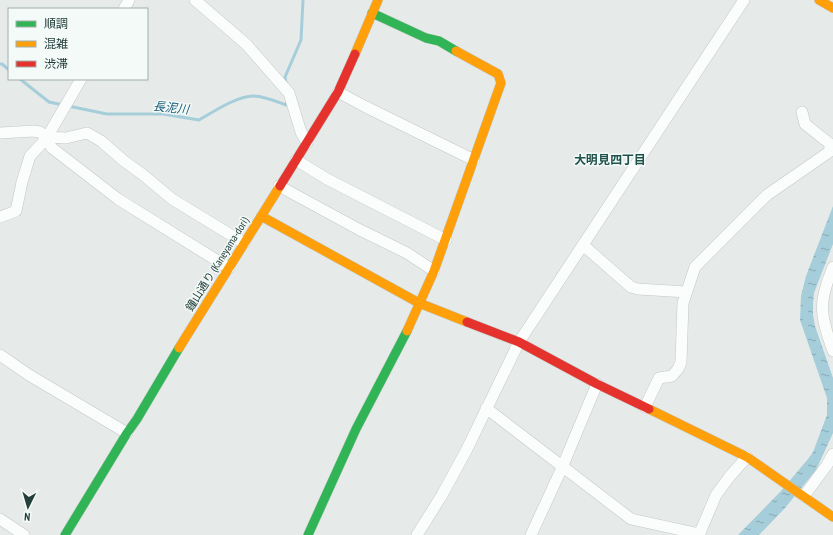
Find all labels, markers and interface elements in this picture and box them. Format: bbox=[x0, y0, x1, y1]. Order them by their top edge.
legend bbox=[8, 8, 148, 80]
text: 順調 bbox=[44, 16, 68, 31]
text: 混雑 bbox=[44, 36, 68, 51]
text: 渋滞 bbox=[44, 56, 68, 71]
water label: 長泥川 bbox=[152, 98, 192, 117]
district label: 大明見四丁目 bbox=[574, 152, 646, 167]
street label: 鐘山通り (Kaneyama-dori) bbox=[182, 214, 252, 314]
north arrow bbox=[8, 487, 48, 527]
text: N bbox=[24, 510, 31, 524]

